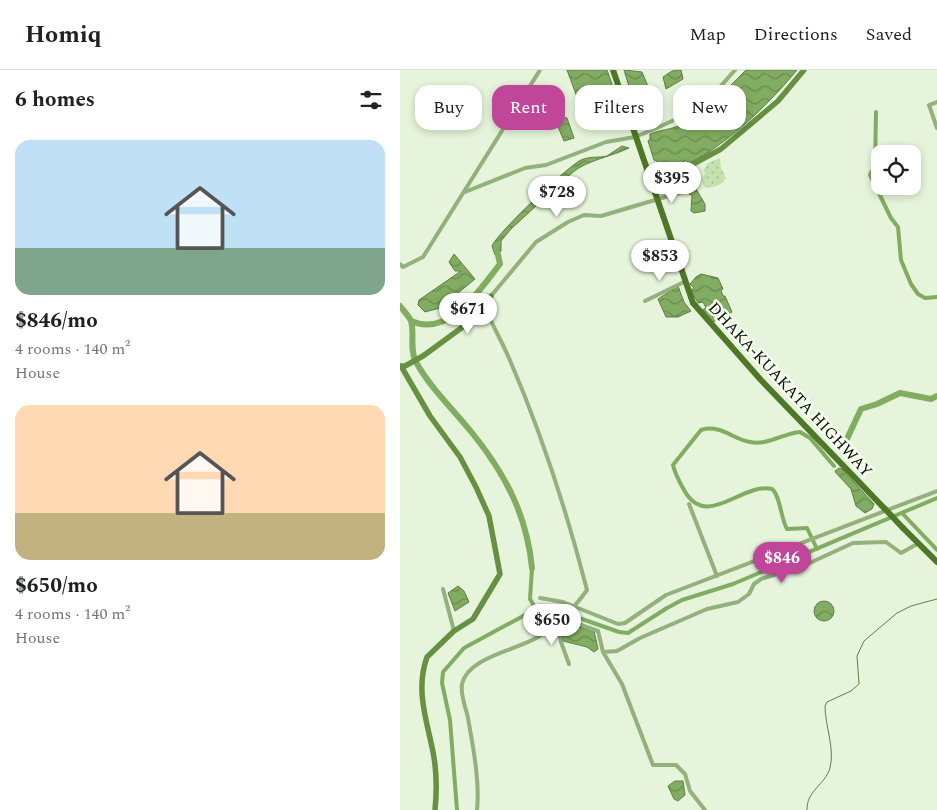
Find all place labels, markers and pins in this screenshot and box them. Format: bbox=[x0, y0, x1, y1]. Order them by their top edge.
pin: $395 bbox=[642, 162, 702, 204]
pin: $728 bbox=[527, 176, 587, 218]
pin: $853 bbox=[630, 240, 690, 282]
pin: $671 bbox=[438, 292, 498, 335]
pin: $846 bbox=[752, 542, 812, 584]
pin: $650 bbox=[522, 604, 582, 646]

